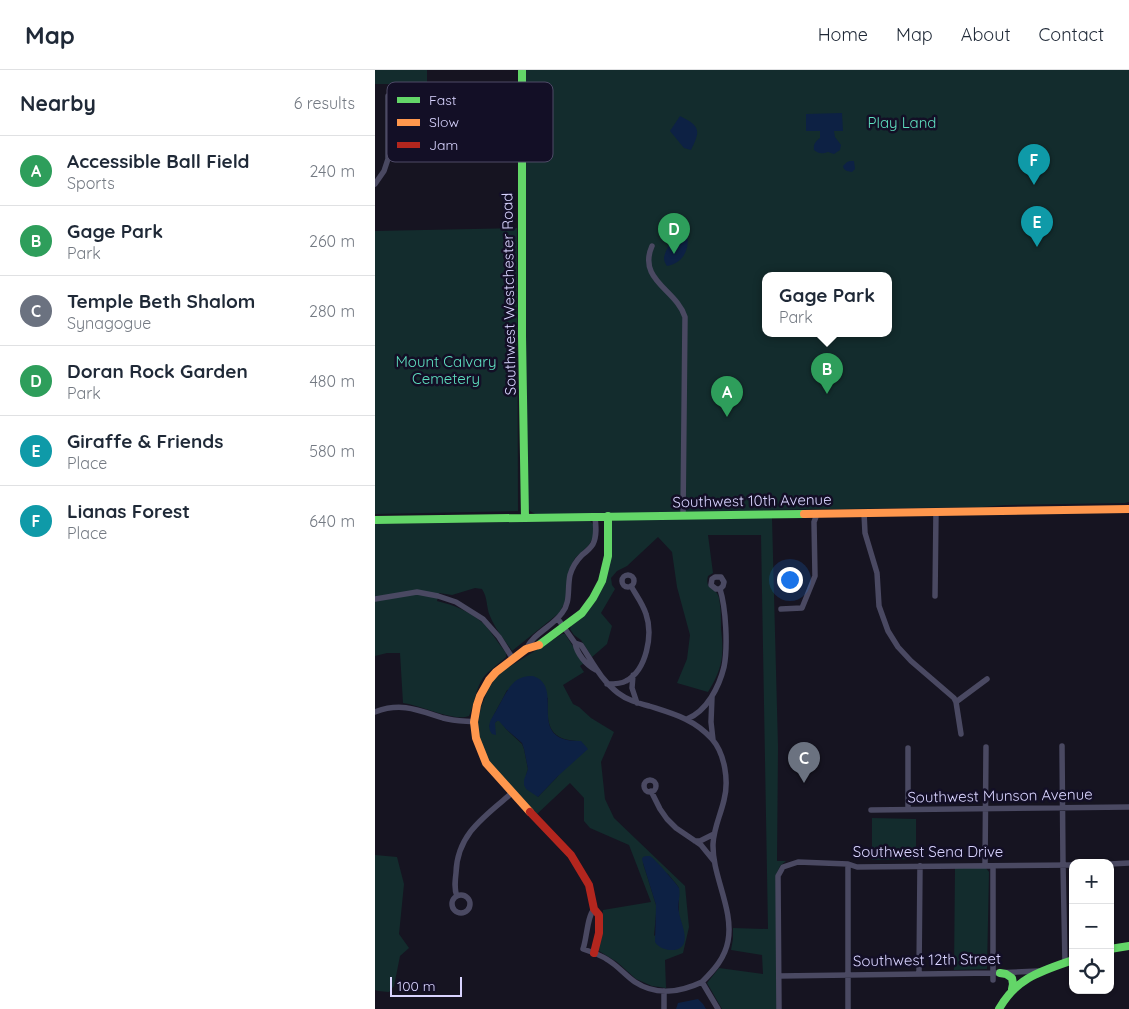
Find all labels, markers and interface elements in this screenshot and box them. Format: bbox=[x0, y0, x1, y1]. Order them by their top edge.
text: Map bbox=[25, 20, 75, 50]
text: Home bbox=[818, 23, 868, 46]
text: Map bbox=[896, 23, 933, 46]
text: About bbox=[961, 23, 1011, 46]
text: Contact bbox=[1039, 23, 1104, 46]
legend bbox=[387, 82, 553, 162]
text: Nearby bbox=[20, 90, 96, 116]
text: Fast bbox=[429, 91, 457, 109]
text: 6 results bbox=[294, 93, 355, 113]
text: Slow bbox=[429, 113, 459, 131]
park label: Play Land bbox=[868, 113, 936, 132]
text: Jam bbox=[429, 136, 458, 154]
pin: F bbox=[1018, 144, 1050, 185]
text: Accessible Ball Field bbox=[67, 149, 250, 173]
text: A bbox=[31, 161, 41, 181]
text: 240 m bbox=[309, 161, 355, 181]
text: Sports bbox=[67, 173, 115, 193]
street label: Southwest Westchester Road bbox=[497, 192, 520, 396]
pin: E bbox=[1021, 206, 1053, 247]
pin: D bbox=[658, 213, 690, 254]
text: Gage Park bbox=[67, 219, 163, 243]
text: B bbox=[31, 231, 41, 251]
text: 260 m bbox=[309, 231, 355, 251]
text: Park bbox=[67, 243, 101, 263]
popup bbox=[762, 272, 892, 337]
text: Gage Park bbox=[779, 283, 875, 307]
text: Temple Beth Shalom bbox=[67, 289, 255, 313]
text: C bbox=[31, 301, 41, 321]
text: 280 m bbox=[309, 301, 355, 321]
text: Park bbox=[779, 307, 813, 327]
text: Synagogue bbox=[67, 313, 151, 333]
park label: Mount Calvary Cemetery bbox=[395, 352, 497, 388]
pin: B bbox=[811, 353, 843, 394]
text: Doran Rock Garden bbox=[67, 359, 248, 383]
text: D bbox=[30, 371, 42, 391]
text: 480 m bbox=[309, 371, 355, 391]
pin: A bbox=[711, 376, 743, 417]
text: Park bbox=[67, 383, 101, 403]
text: Giraffe & Friends bbox=[67, 429, 223, 453]
text: E bbox=[31, 441, 41, 461]
text: 580 m bbox=[309, 441, 355, 461]
text: Place bbox=[67, 453, 107, 473]
street label: Southwest 10th Avenue bbox=[672, 490, 832, 511]
text: Lianas Forest bbox=[67, 499, 190, 523]
text: F bbox=[32, 511, 41, 531]
text: 640 m bbox=[309, 511, 355, 531]
text: Place bbox=[67, 523, 107, 543]
your location bbox=[777, 567, 803, 593]
pin: C bbox=[788, 742, 820, 783]
street label: Southwest Munson Avenue bbox=[907, 784, 1093, 807]
street label: Southwest Sena Drive bbox=[853, 842, 1003, 861]
map controls bbox=[1069, 859, 1114, 994]
button: + bbox=[1069, 859, 1114, 904]
button: − bbox=[1069, 904, 1114, 949]
street label: Southwest 12th Street bbox=[853, 949, 1001, 970]
button: locate bbox=[1069, 949, 1114, 994]
scale bar bbox=[390, 974, 463, 997]
text: 100 m bbox=[397, 977, 435, 995]

